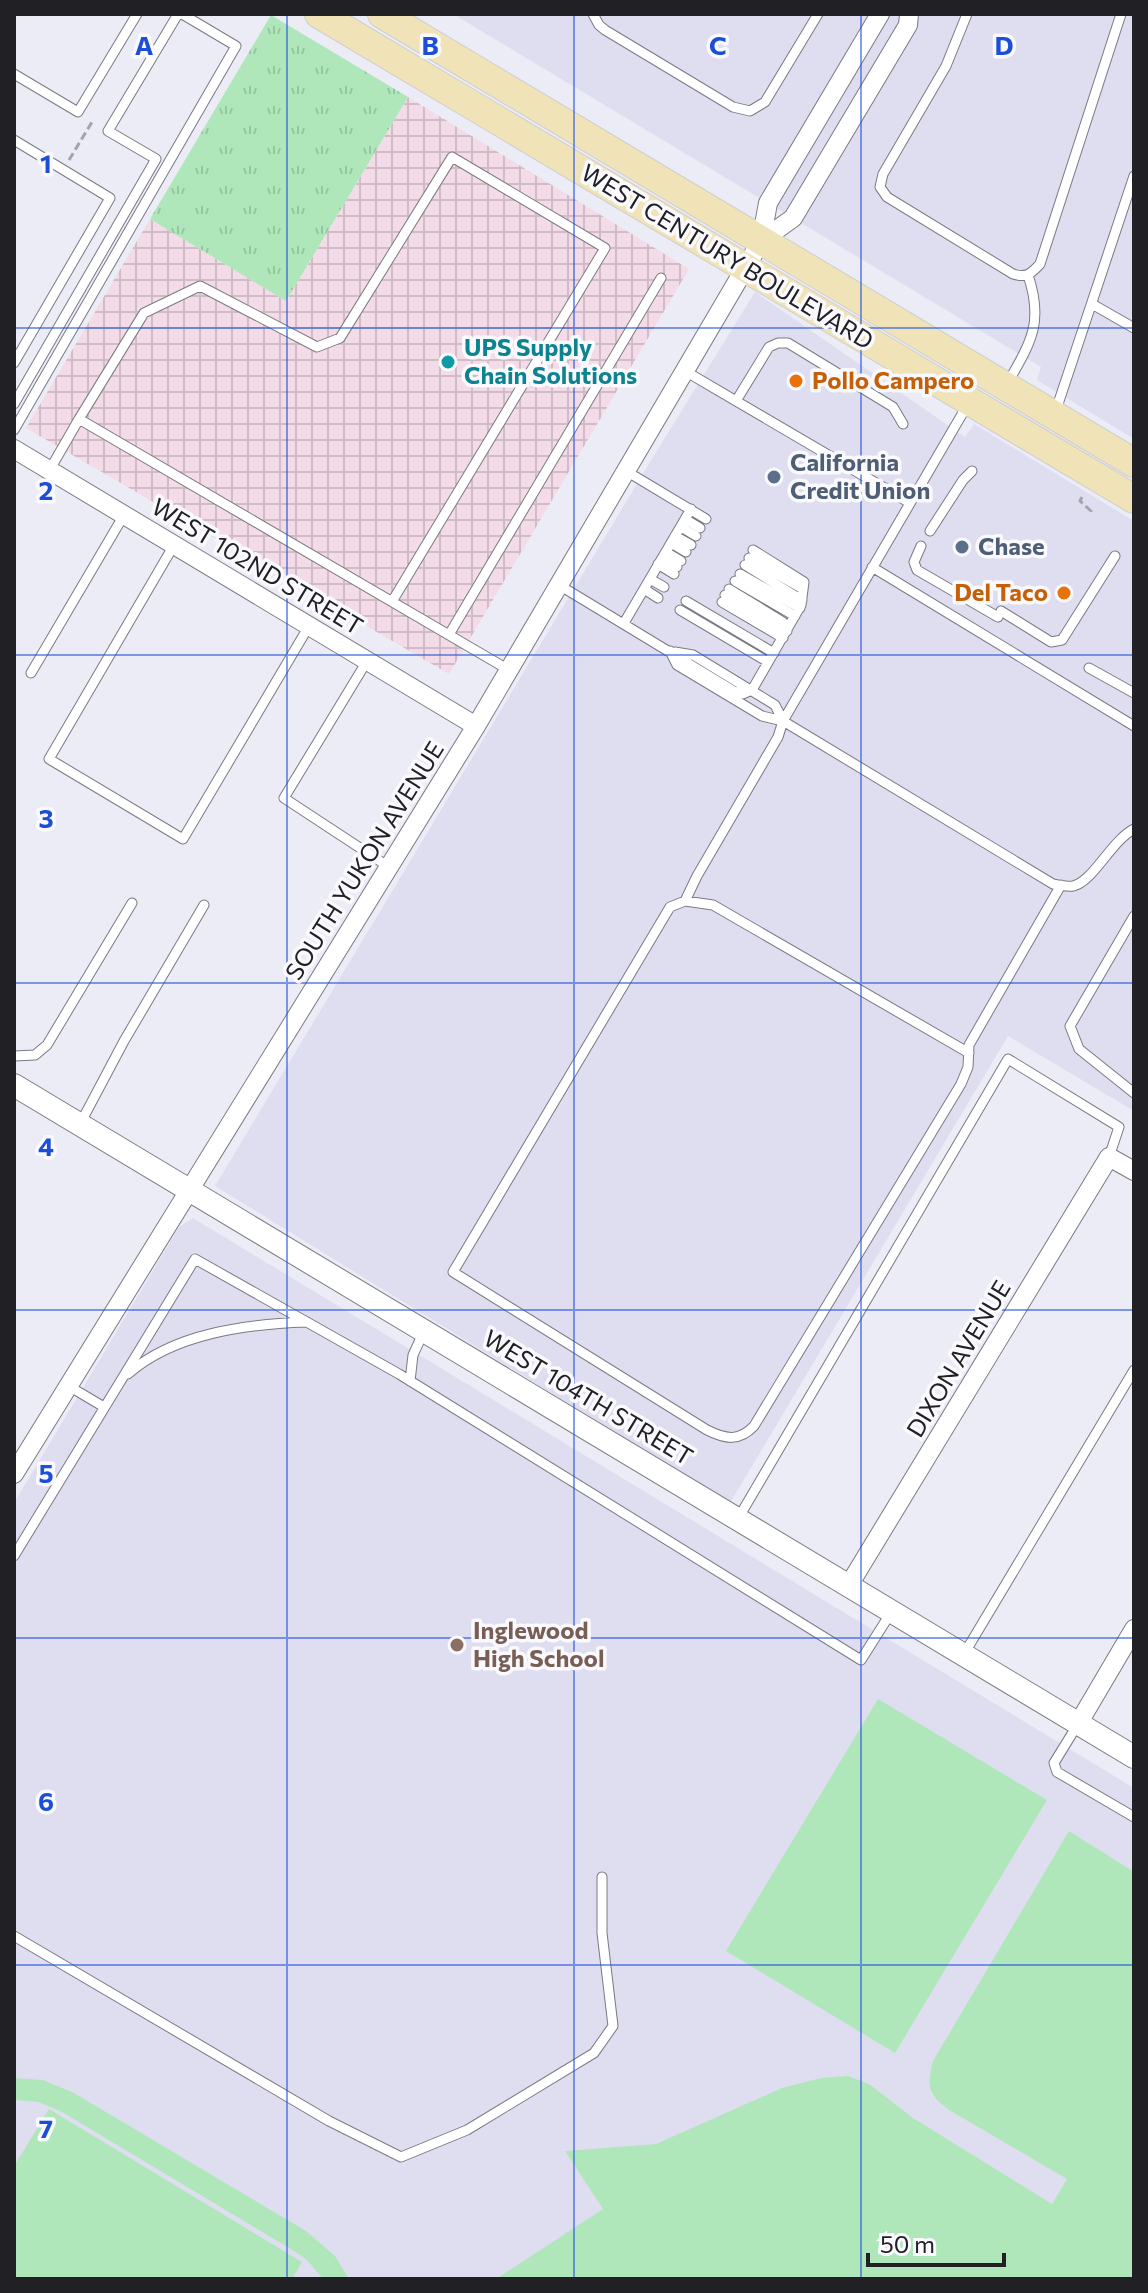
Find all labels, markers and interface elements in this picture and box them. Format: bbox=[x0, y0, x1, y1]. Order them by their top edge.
text: A bbox=[135, 29, 154, 60]
text: B bbox=[421, 29, 439, 60]
text: C bbox=[709, 29, 727, 60]
text: D bbox=[994, 29, 1014, 60]
text: 1 bbox=[40, 147, 52, 178]
street label: WEST CENTURY BOULEVARD bbox=[577, 157, 879, 355]
place label: UPS Supply Chain Solutions bbox=[464, 332, 637, 389]
marker: UPS Supply Chain Solutions bbox=[439, 353, 457, 371]
place label: Pollo Campero bbox=[812, 365, 974, 394]
marker: Pollo Campero bbox=[787, 372, 805, 390]
place label: California Credit Union bbox=[790, 447, 930, 504]
marker: California Credit Union bbox=[765, 468, 783, 486]
text: 2 bbox=[39, 474, 53, 505]
street label: WEST 102ND STREET bbox=[147, 491, 369, 640]
place label: Chase bbox=[978, 531, 1045, 560]
marker: Chase bbox=[953, 538, 971, 556]
place label: Del Taco bbox=[954, 577, 1048, 606]
marker: Del Taco bbox=[1055, 584, 1073, 602]
street label: SOUTH YUKON AVENUE bbox=[278, 736, 449, 985]
text: 3 bbox=[38, 802, 54, 833]
text: 4 bbox=[38, 1130, 54, 1161]
street label: DIXON AVENUE bbox=[900, 1275, 1016, 1442]
street label: WEST 104TH STREET bbox=[479, 1323, 699, 1471]
text: 5 bbox=[38, 1457, 54, 1488]
place label: Inglewood High School bbox=[473, 1615, 605, 1672]
marker: Inglewood High School bbox=[448, 1636, 466, 1654]
text: 6 bbox=[38, 1785, 54, 1816]
text: 7 bbox=[39, 2112, 53, 2143]
scale bar bbox=[868, 2217, 1004, 2267]
text: 50 m bbox=[880, 2229, 935, 2258]

